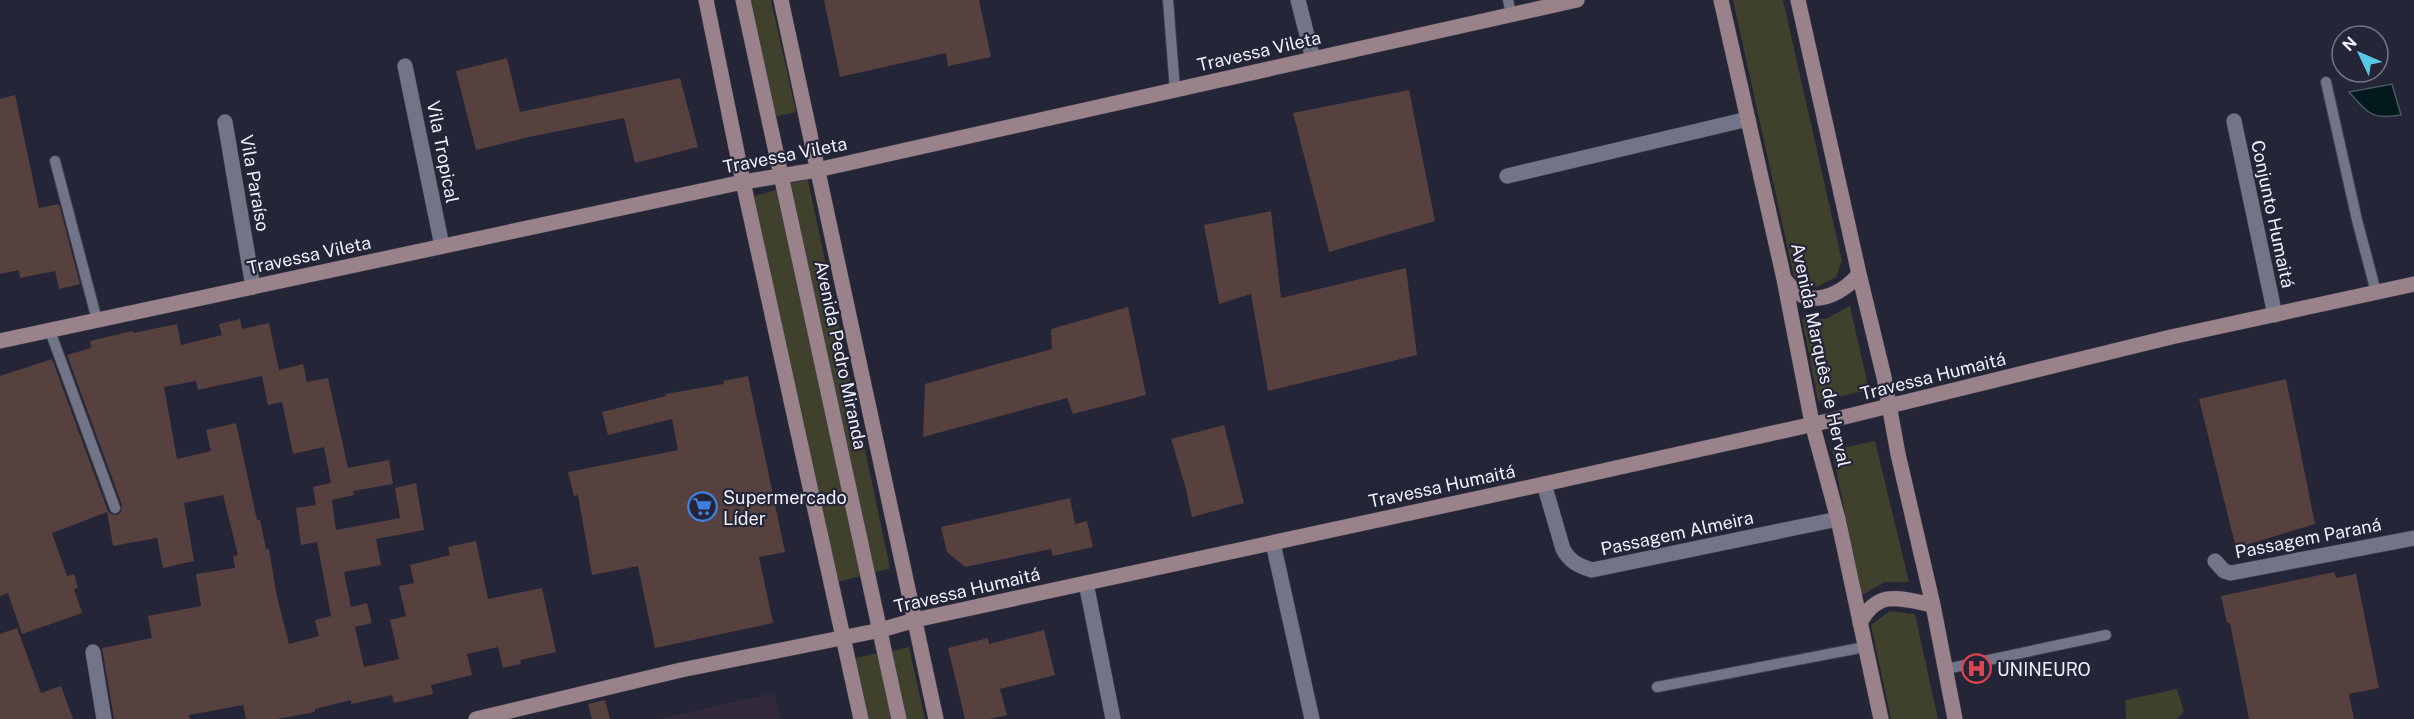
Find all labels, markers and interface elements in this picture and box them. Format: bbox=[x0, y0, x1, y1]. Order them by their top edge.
north arrow bbox=[2330, 24, 2390, 84]
street label: Travessa Vileta bbox=[1195, 27, 1323, 75]
text: N bbox=[2338, 33, 2361, 55]
street label: Vila Tropical bbox=[423, 99, 463, 205]
street label: Vila Paraíso bbox=[236, 133, 274, 233]
street label: Travessa Vileta bbox=[721, 133, 849, 177]
street label: Conjunto Humaitá bbox=[2247, 138, 2299, 290]
street label: Travessa Vileta bbox=[245, 232, 373, 278]
street label: Avenida Marquês de Herval bbox=[1787, 241, 1855, 469]
street label: Avenida Pedro Miranda bbox=[811, 259, 871, 451]
street label: Travessa Humaitá bbox=[1858, 348, 2008, 404]
street label: Travessa Humaitá bbox=[1367, 460, 1517, 512]
place label: Supermercado Líder bbox=[723, 487, 847, 529]
supermarket icon: Supermercado Líder bbox=[686, 491, 718, 523]
street label: Passagem Almeira bbox=[1599, 507, 1755, 559]
street label: Passagem Paraná bbox=[2233, 514, 2383, 562]
street label: Travessa Humaitá bbox=[892, 563, 1042, 617]
hospital icon: UNINEURO bbox=[1960, 653, 1992, 685]
place label: UNINEURO bbox=[1997, 659, 2091, 680]

